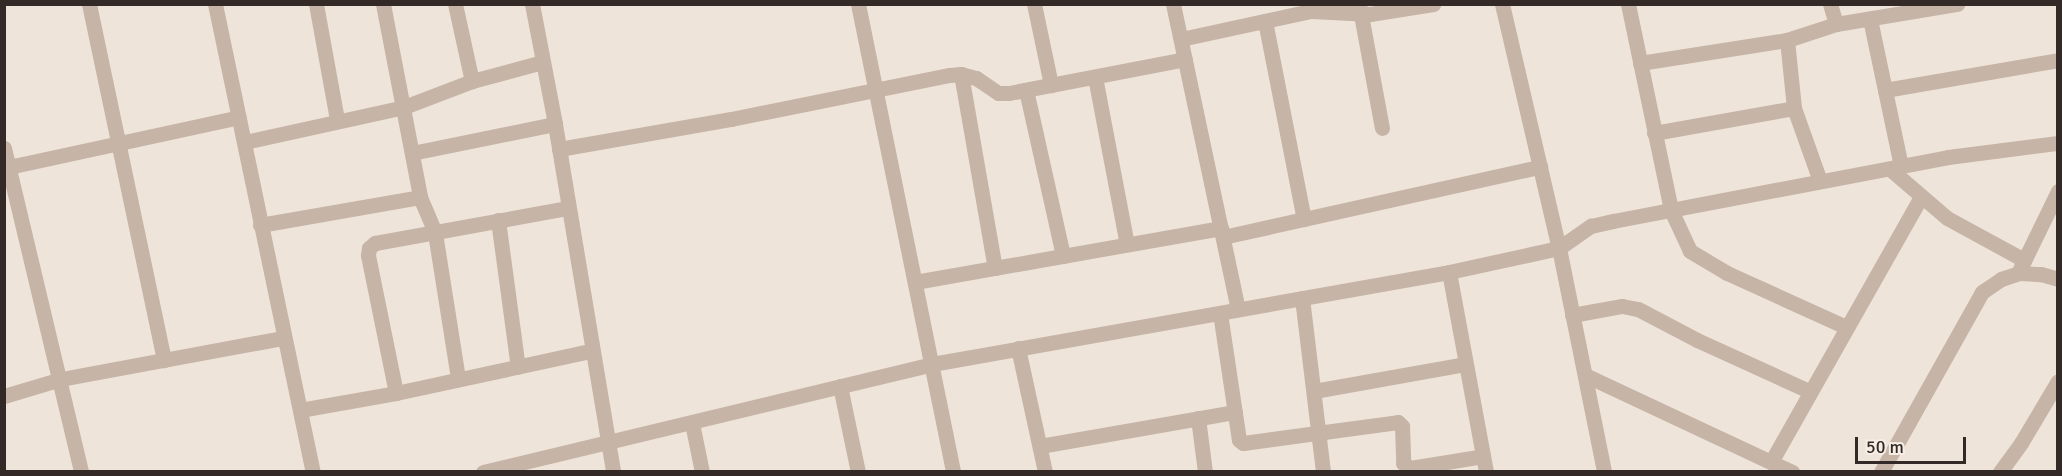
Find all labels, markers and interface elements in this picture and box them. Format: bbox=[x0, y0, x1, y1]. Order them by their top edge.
scale bar bbox=[1858, 425, 1969, 463]
text: 50 m bbox=[1866, 436, 1904, 458]

